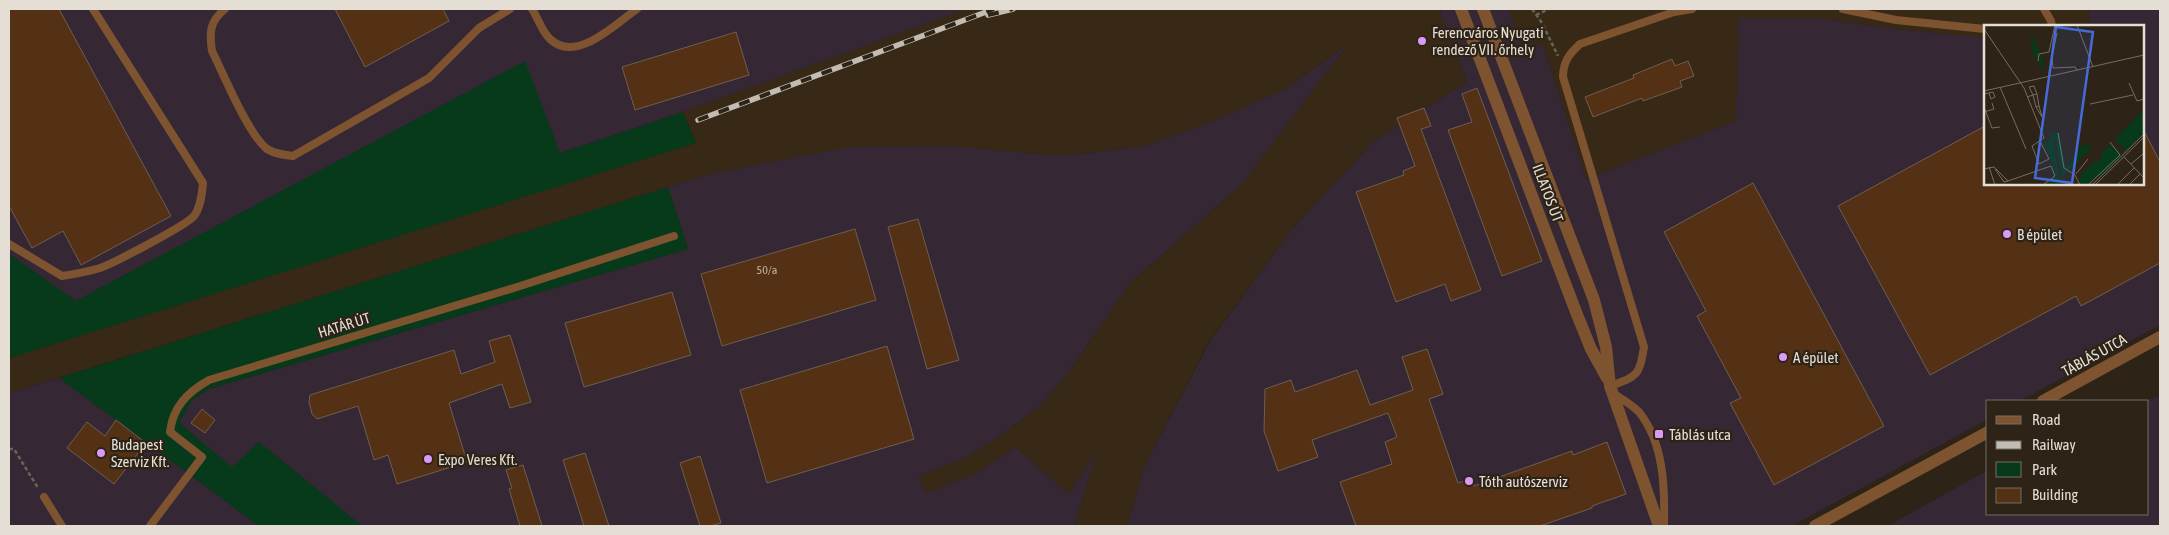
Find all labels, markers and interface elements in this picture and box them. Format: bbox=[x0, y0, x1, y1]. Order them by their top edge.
place label: Ferencváros Nyugati rendező VII. őrhely bbox=[1432, 24, 1544, 58]
inset map bbox=[1984, 25, 2144, 185]
marker: Ferencváros Nyugati rendező VII. őrhely bbox=[1416, 35, 1428, 47]
street label: ILLATOS ÚT bbox=[1529, 161, 1567, 225]
place label: B épület bbox=[2017, 226, 2062, 243]
marker: B épület bbox=[2001, 228, 2013, 240]
house number: 50/a bbox=[757, 263, 777, 277]
street label: HATÁR ÚT bbox=[316, 309, 373, 341]
street label: TÁBLÁS UTCA bbox=[2059, 330, 2130, 380]
place label: A épület bbox=[1793, 349, 1839, 366]
marker: A épület bbox=[1777, 351, 1789, 363]
legend bbox=[1986, 400, 2149, 515]
text: Road bbox=[2032, 411, 2061, 428]
place label: Táblás utca bbox=[1669, 426, 1731, 443]
marker: Táblás utca bbox=[1653, 428, 1665, 440]
place label: Budapest Szerviz Kft. bbox=[111, 436, 170, 470]
text: Railway bbox=[2032, 436, 2076, 453]
marker: Budapest Szerviz Kft. bbox=[95, 447, 107, 459]
place label: Expo Veres Kft. bbox=[438, 451, 518, 468]
marker: Expo Veres Kft. bbox=[422, 453, 434, 465]
text: Park bbox=[2032, 461, 2057, 478]
place label: Tóth autószerviz bbox=[1479, 473, 1568, 490]
marker: Tóth autószerviz bbox=[1463, 475, 1475, 487]
text: Building bbox=[2032, 486, 2078, 503]

